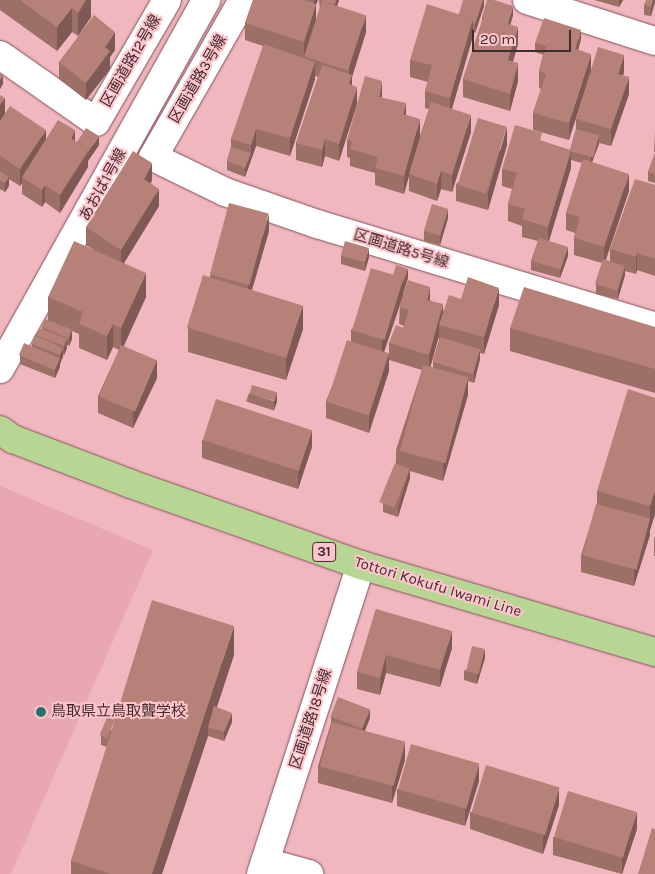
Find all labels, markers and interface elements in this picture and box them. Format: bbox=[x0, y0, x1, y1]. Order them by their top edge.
street label: 区画道路12号線 bbox=[97, 12, 165, 110]
scale bar bbox=[475, 20, 574, 52]
text: 20 m bbox=[480, 30, 515, 48]
street label: 区画道路3号線 bbox=[165, 32, 231, 126]
street label: あおば1号線 bbox=[76, 146, 130, 224]
street label: 区画道路5号線 bbox=[351, 226, 451, 272]
road number: 31 bbox=[312, 540, 336, 564]
street label: Tottori Kokufu Iwami Line bbox=[352, 553, 524, 621]
street label: 区画道路18号線 bbox=[286, 667, 336, 771]
place label: 鳥取県立鳥取聾学校 bbox=[51, 703, 186, 721]
marker: 鳥取県立鳥取聾学校 bbox=[35, 706, 47, 718]

